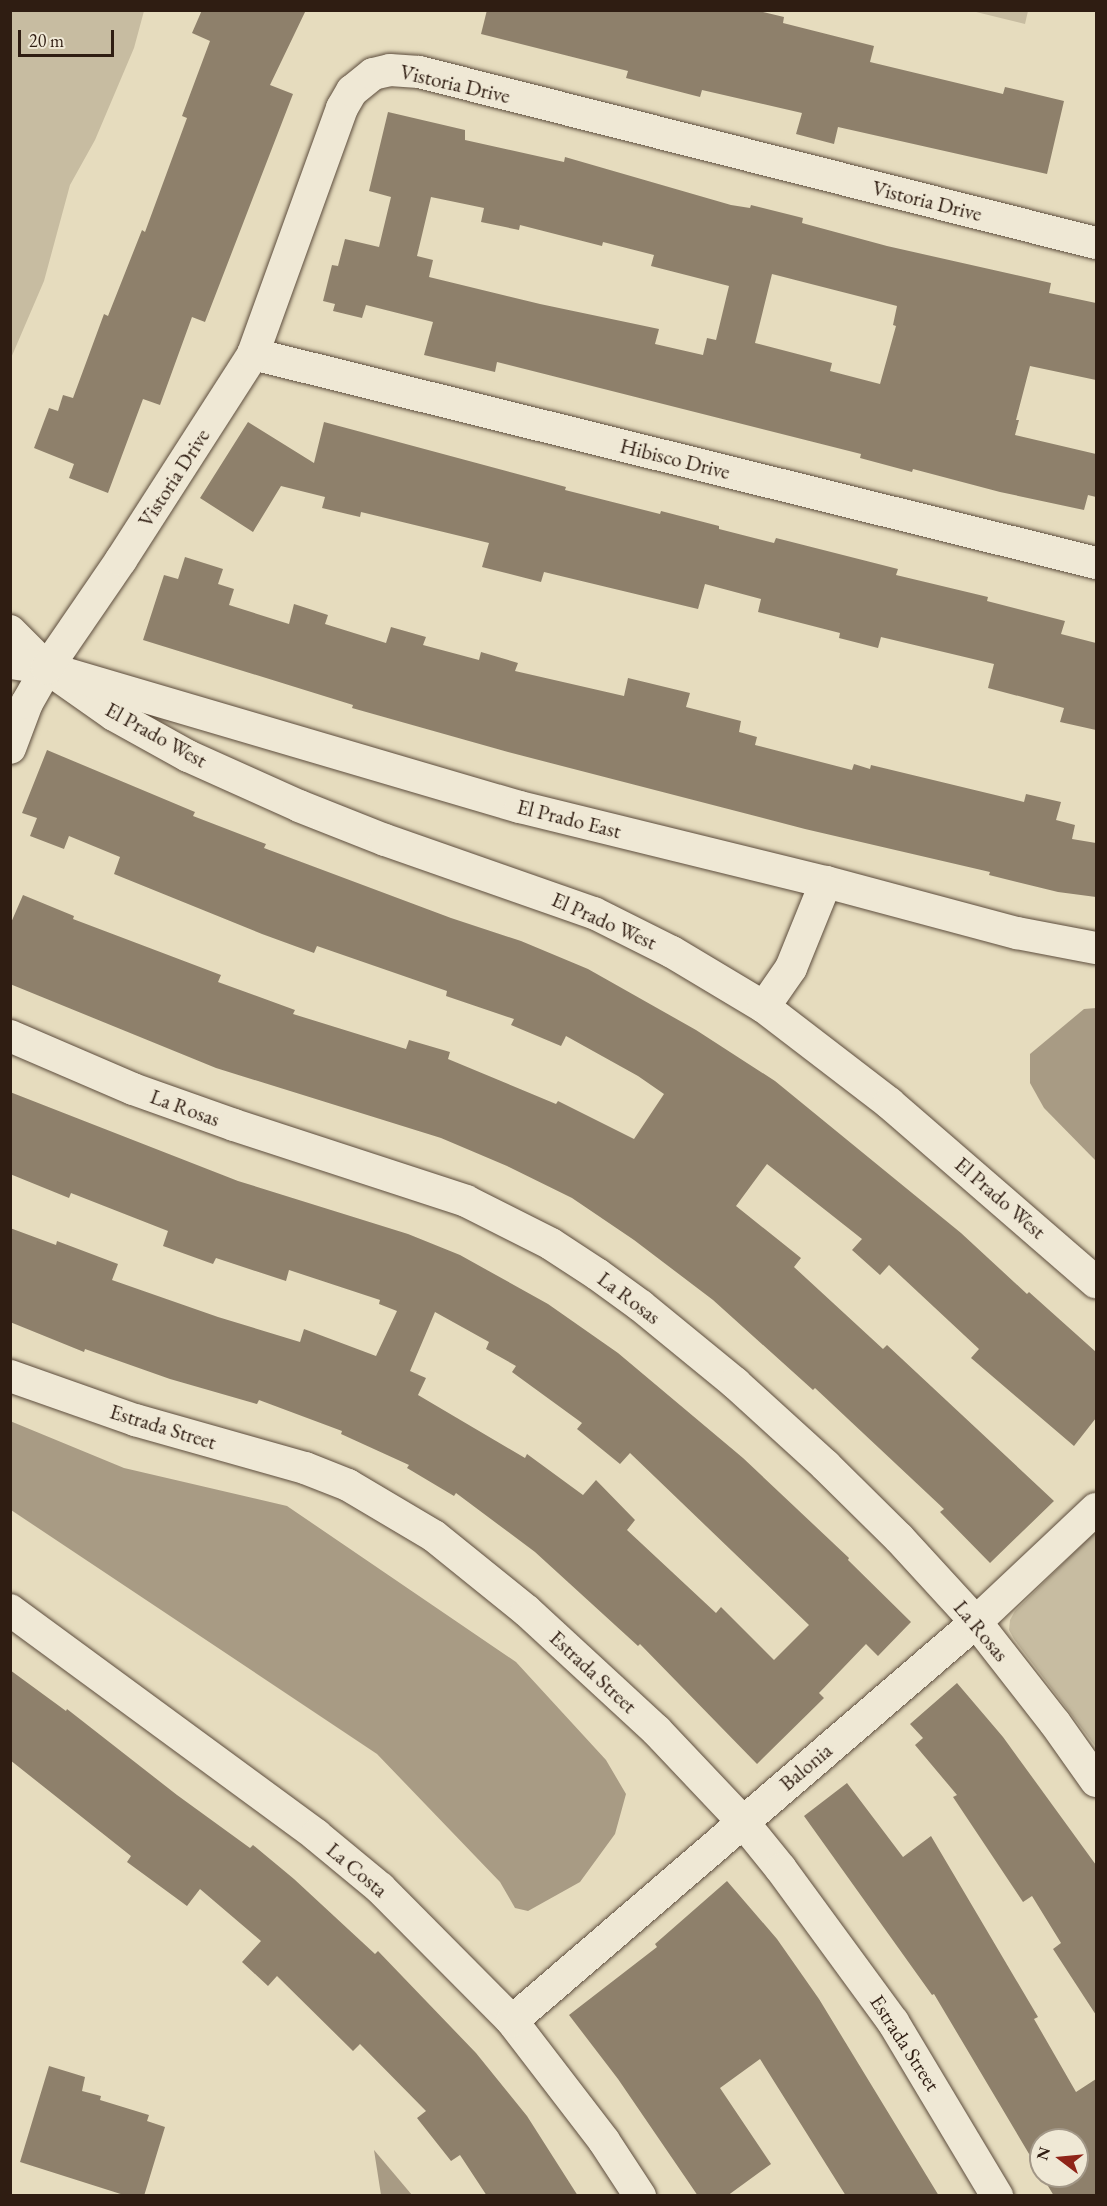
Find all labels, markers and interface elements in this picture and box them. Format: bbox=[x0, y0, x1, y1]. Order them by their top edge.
scale bar bbox=[21, 18, 117, 56]
text: 20 m bbox=[29, 29, 64, 52]
street label: Vistoria Drive bbox=[398, 59, 512, 109]
street label: Vistoria Drive bbox=[870, 175, 984, 227]
street label: Vistoria Drive bbox=[133, 424, 215, 532]
street label: Hibisco Drive bbox=[617, 433, 733, 485]
street label: El Prado West bbox=[101, 697, 211, 773]
street label: El Prado East bbox=[514, 794, 624, 844]
street label: El Prado West bbox=[548, 887, 660, 955]
street label: La Rosas bbox=[147, 1084, 223, 1132]
street label: El Prado West bbox=[949, 1152, 1051, 1244]
street label: La Rosas bbox=[593, 1266, 665, 1330]
street label: Estrada Street bbox=[107, 1399, 219, 1455]
street label: La Rosas bbox=[948, 1595, 1014, 1667]
street label: Estrada Street bbox=[544, 1625, 642, 1719]
street label: Balonia bbox=[775, 1738, 837, 1796]
street label: La Costa bbox=[321, 1837, 393, 1903]
street label: Estrada Street bbox=[864, 1990, 946, 2096]
north arrow bbox=[1029, 2128, 1089, 2188]
text: N bbox=[1031, 2144, 1055, 2163]

